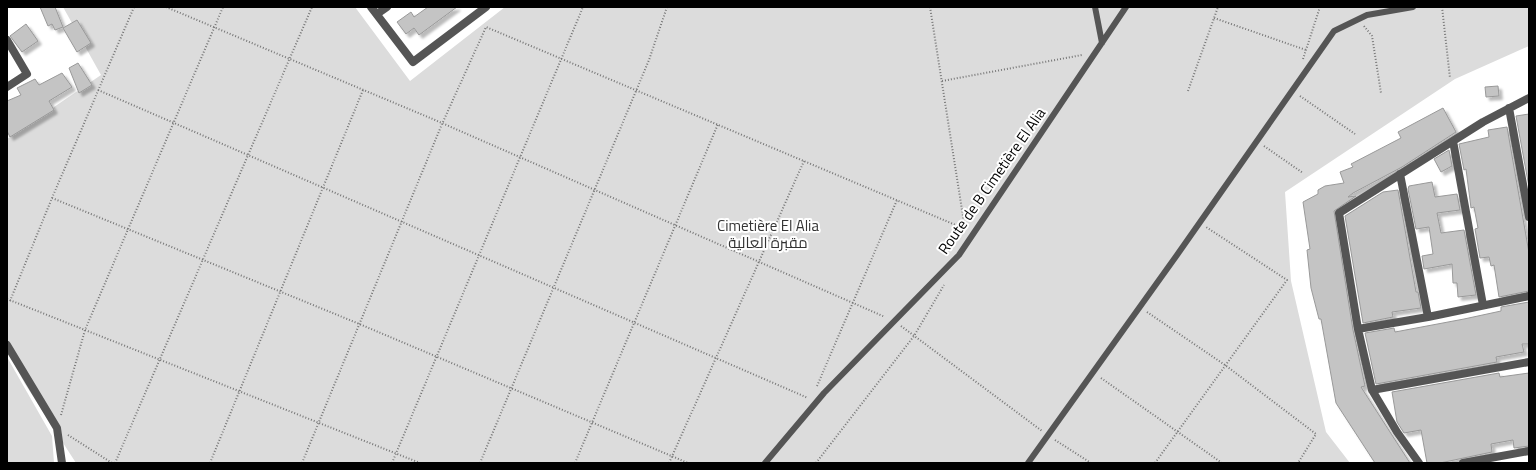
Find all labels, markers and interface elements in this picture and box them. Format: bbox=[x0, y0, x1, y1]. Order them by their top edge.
street label: Route de B Cimetière El Alia bbox=[932, 102, 1051, 259]
park label: Cimetière El Alia مقبرة العالية bbox=[717, 214, 819, 254]

